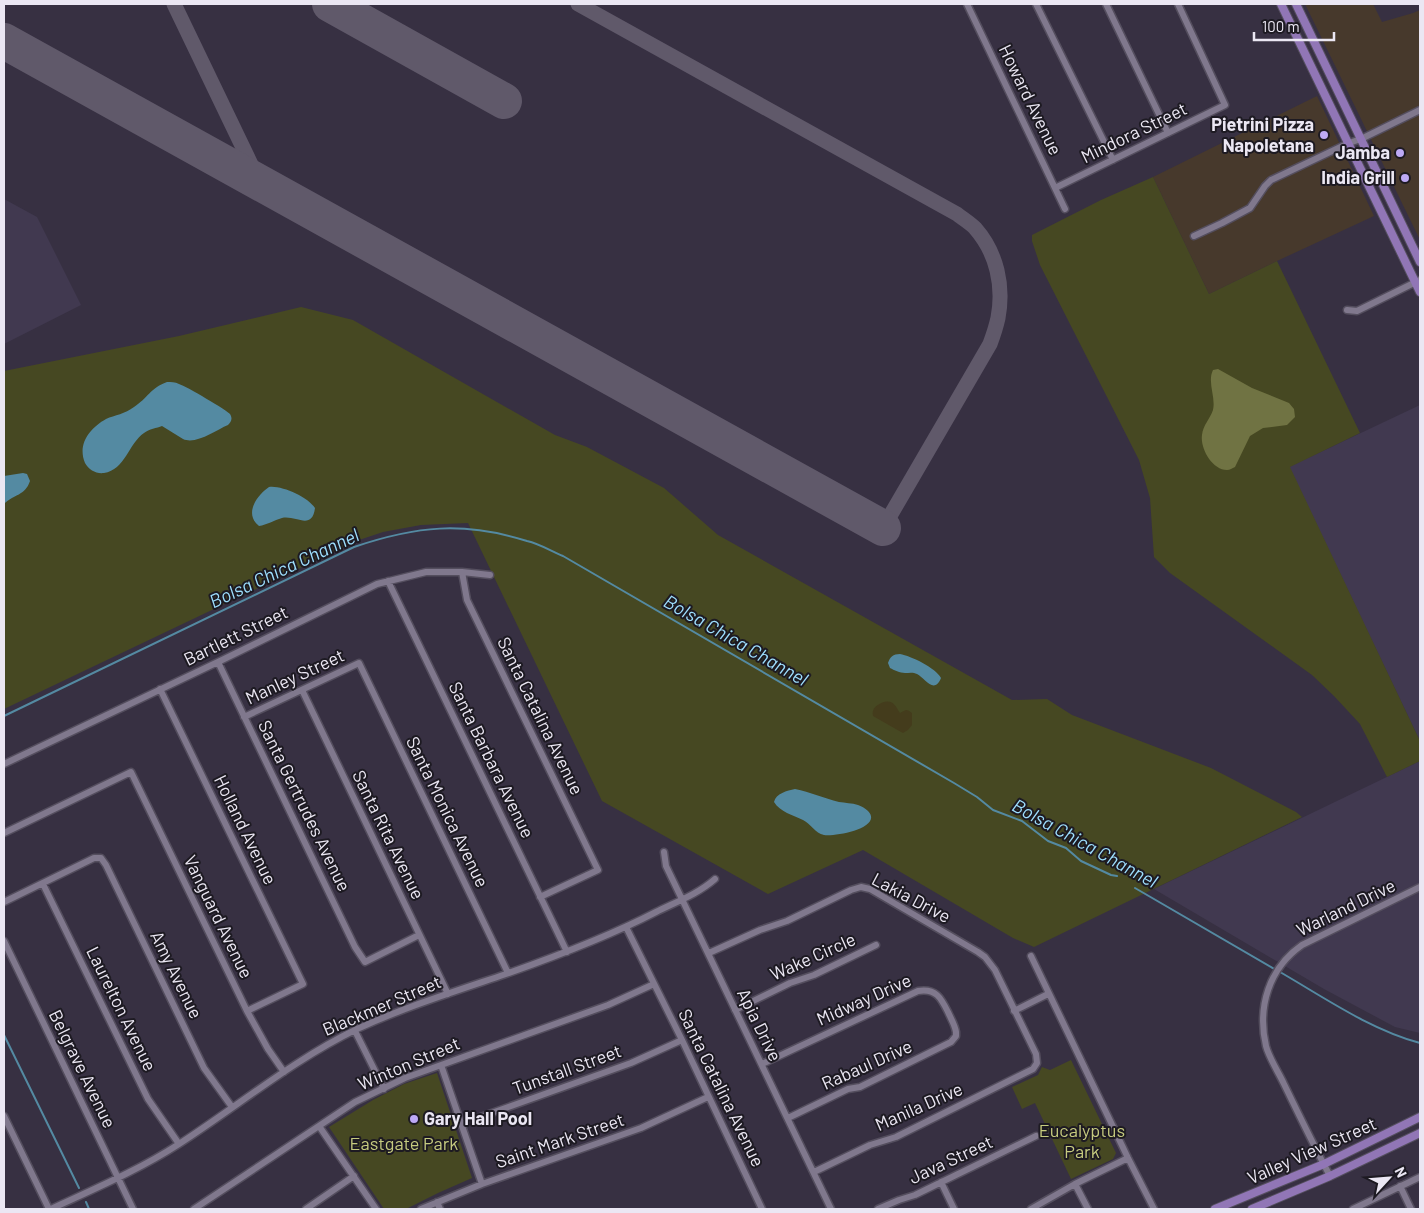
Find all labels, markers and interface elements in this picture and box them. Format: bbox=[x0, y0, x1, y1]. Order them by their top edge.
scale bar bbox=[1254, 10, 1334, 42]
text: 100 m bbox=[1262, 17, 1300, 35]
street label: Howard Avenue bbox=[995, 41, 1067, 158]
street label: Mindora Street bbox=[1077, 97, 1190, 167]
place label: Pietrini Pizza Napoletana bbox=[1211, 113, 1314, 156]
marker: Pietrini Pizza Napoletana bbox=[1318, 129, 1330, 141]
place label: Jamba bbox=[1335, 141, 1390, 163]
marker: Jamba bbox=[1394, 147, 1406, 159]
place label: India Grill bbox=[1321, 166, 1395, 188]
marker: India Grill bbox=[1399, 172, 1411, 184]
water label: Bolsa Chica Channel bbox=[205, 522, 363, 612]
water label: Bolsa Chica Channel bbox=[660, 589, 813, 691]
street label: Bartlett Street bbox=[180, 600, 291, 670]
street label: Santa Catalina Avenue bbox=[493, 633, 589, 798]
street label: Manley Street bbox=[242, 644, 347, 709]
street label: Santa Barbara Avenue bbox=[444, 678, 539, 841]
street label: Santa Gertrudes Avenue bbox=[254, 716, 356, 895]
street label: Santa Monica Avenue bbox=[402, 733, 494, 891]
street label: Santa Rita Avenue bbox=[348, 766, 430, 903]
street label: Holland Avenue bbox=[210, 771, 282, 888]
water label: Bolsa Chica Channel bbox=[1009, 793, 1163, 892]
street label: Vanguard Avenue bbox=[180, 851, 258, 982]
street label: Lakia Drive bbox=[868, 867, 955, 927]
street label: Warland Drive bbox=[1293, 874, 1399, 940]
street label: Amy Avenue bbox=[146, 927, 208, 1022]
street label: Wake Circle bbox=[767, 928, 859, 985]
street label: Laurelton Avenue bbox=[82, 943, 162, 1074]
street label: Midway Drive bbox=[813, 968, 914, 1030]
street label: Blackmer Street bbox=[319, 970, 444, 1040]
street label: Apia Drive bbox=[733, 985, 787, 1065]
street label: Santa Catalina Avenue bbox=[674, 1005, 770, 1170]
street label: Belgrave Avenue bbox=[45, 1006, 121, 1131]
street label: Winton Street bbox=[354, 1032, 463, 1094]
street label: Rabaul Drive bbox=[818, 1034, 915, 1094]
street label: Tunstall Street bbox=[509, 1039, 624, 1099]
street label: Manila Drive bbox=[871, 1077, 966, 1135]
place label: Gary Hall Pool bbox=[424, 1107, 532, 1129]
street label: Saint Mark Street bbox=[493, 1108, 627, 1172]
street label: Valley View Street bbox=[1244, 1112, 1379, 1188]
marker: Gary Hall Pool bbox=[408, 1113, 420, 1125]
park label: Eucalyptus Park bbox=[1039, 1119, 1125, 1162]
street label: Java Street bbox=[905, 1130, 996, 1188]
park label: Eastgate Park bbox=[350, 1132, 458, 1154]
north arrow bbox=[1364, 1153, 1414, 1203]
text: N bbox=[1391, 1164, 1411, 1180]

